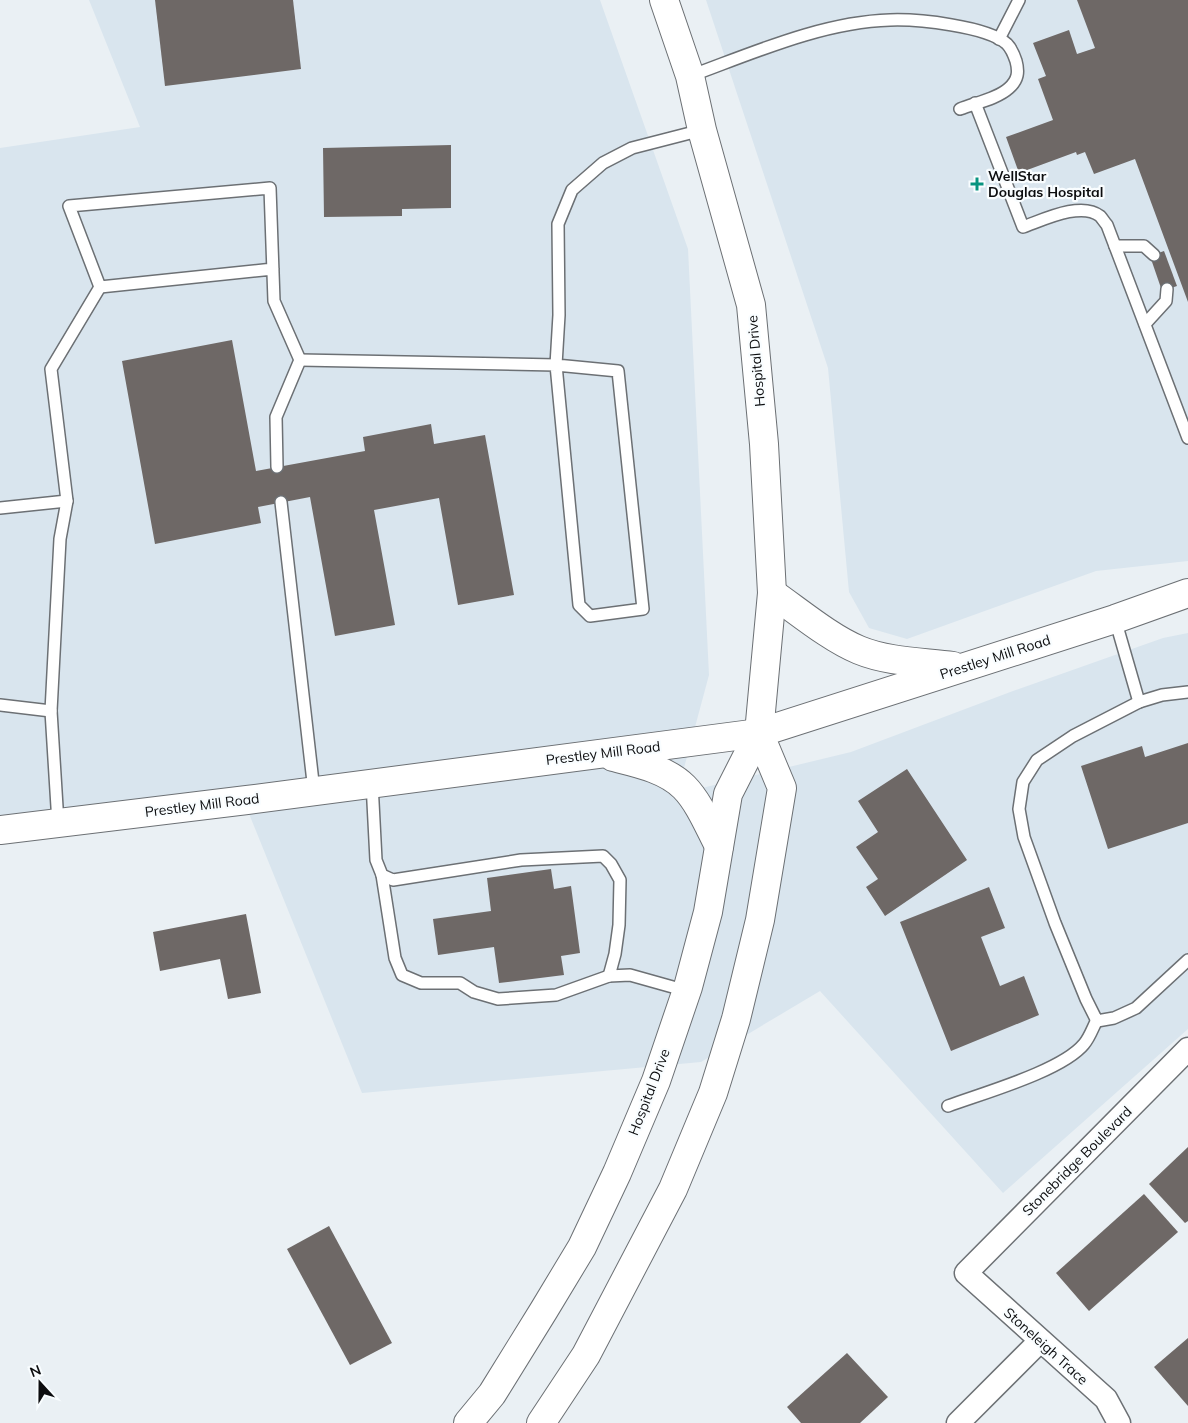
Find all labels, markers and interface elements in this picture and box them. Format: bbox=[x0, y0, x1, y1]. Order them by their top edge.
place label: WellStar Douglas Hospital bbox=[988, 167, 1103, 201]
marker: WellStar Douglas Hospital bbox=[970, 177, 984, 191]
street label: Hospital Drive bbox=[743, 315, 769, 407]
street label: Prestley Mill Road bbox=[937, 631, 1053, 683]
street label: Prestley Mill Road bbox=[545, 737, 661, 769]
street label: Prestley Mill Road bbox=[144, 789, 260, 821]
street label: Hospital Drive bbox=[624, 1046, 674, 1138]
street label: Stonebridge Boulevard bbox=[1018, 1102, 1136, 1220]
street label: Stoneleigh Trace bbox=[1000, 1303, 1092, 1389]
north arrow bbox=[15, 1358, 65, 1408]
text: N bbox=[27, 1361, 44, 1381]

